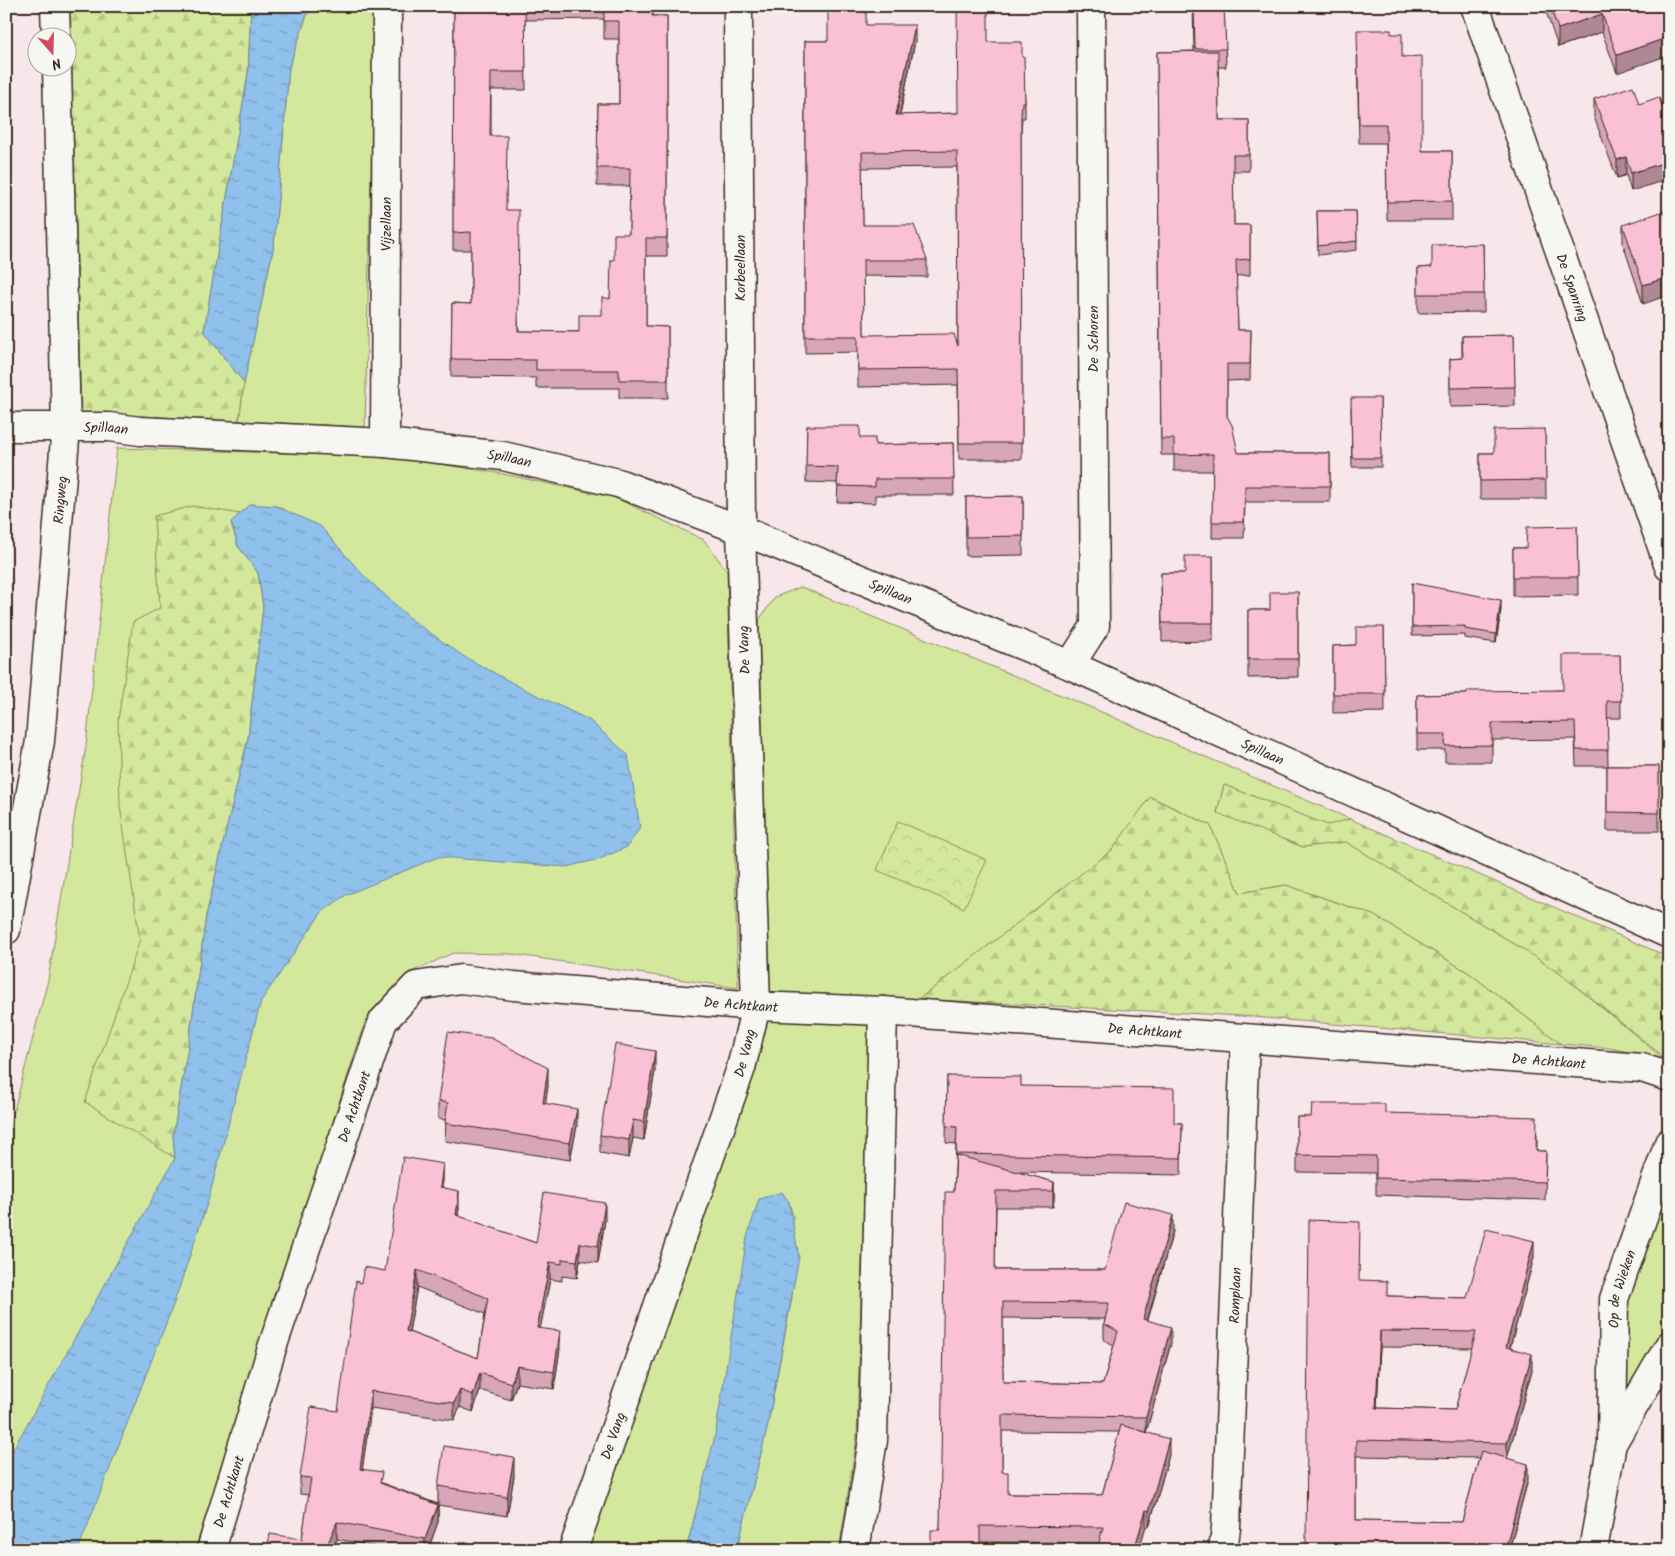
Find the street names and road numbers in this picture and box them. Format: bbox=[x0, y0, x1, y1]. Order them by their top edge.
street label: Vijzellaan bbox=[376, 197, 398, 251]
street label: Korbeellaan bbox=[730, 235, 752, 301]
street label: De Spanring bbox=[1549, 251, 1593, 325]
street label: De Schoren bbox=[1083, 306, 1105, 372]
street label: Spillaan bbox=[84, 417, 130, 441]
street label: Spillaan bbox=[486, 444, 534, 474]
street label: Ringweg bbox=[48, 475, 74, 525]
street label: Spillaan bbox=[865, 574, 915, 611]
street label: De Vang bbox=[733, 625, 757, 675]
street label: Spillaan bbox=[1237, 733, 1287, 772]
street label: De Achtkant bbox=[703, 992, 779, 1019]
street label: De Achtkant bbox=[1107, 1018, 1183, 1045]
street label: De Vang bbox=[729, 1027, 762, 1080]
street label: De Achtkant bbox=[1511, 1048, 1587, 1076]
street label: De Achtkant bbox=[332, 1067, 378, 1146]
street label: Op de Wieken bbox=[1604, 1247, 1643, 1328]
street label: Romplaan bbox=[1224, 1267, 1248, 1324]
street label: De Vang bbox=[595, 1409, 632, 1463]
street label: De Achtkant bbox=[208, 1452, 251, 1531]

